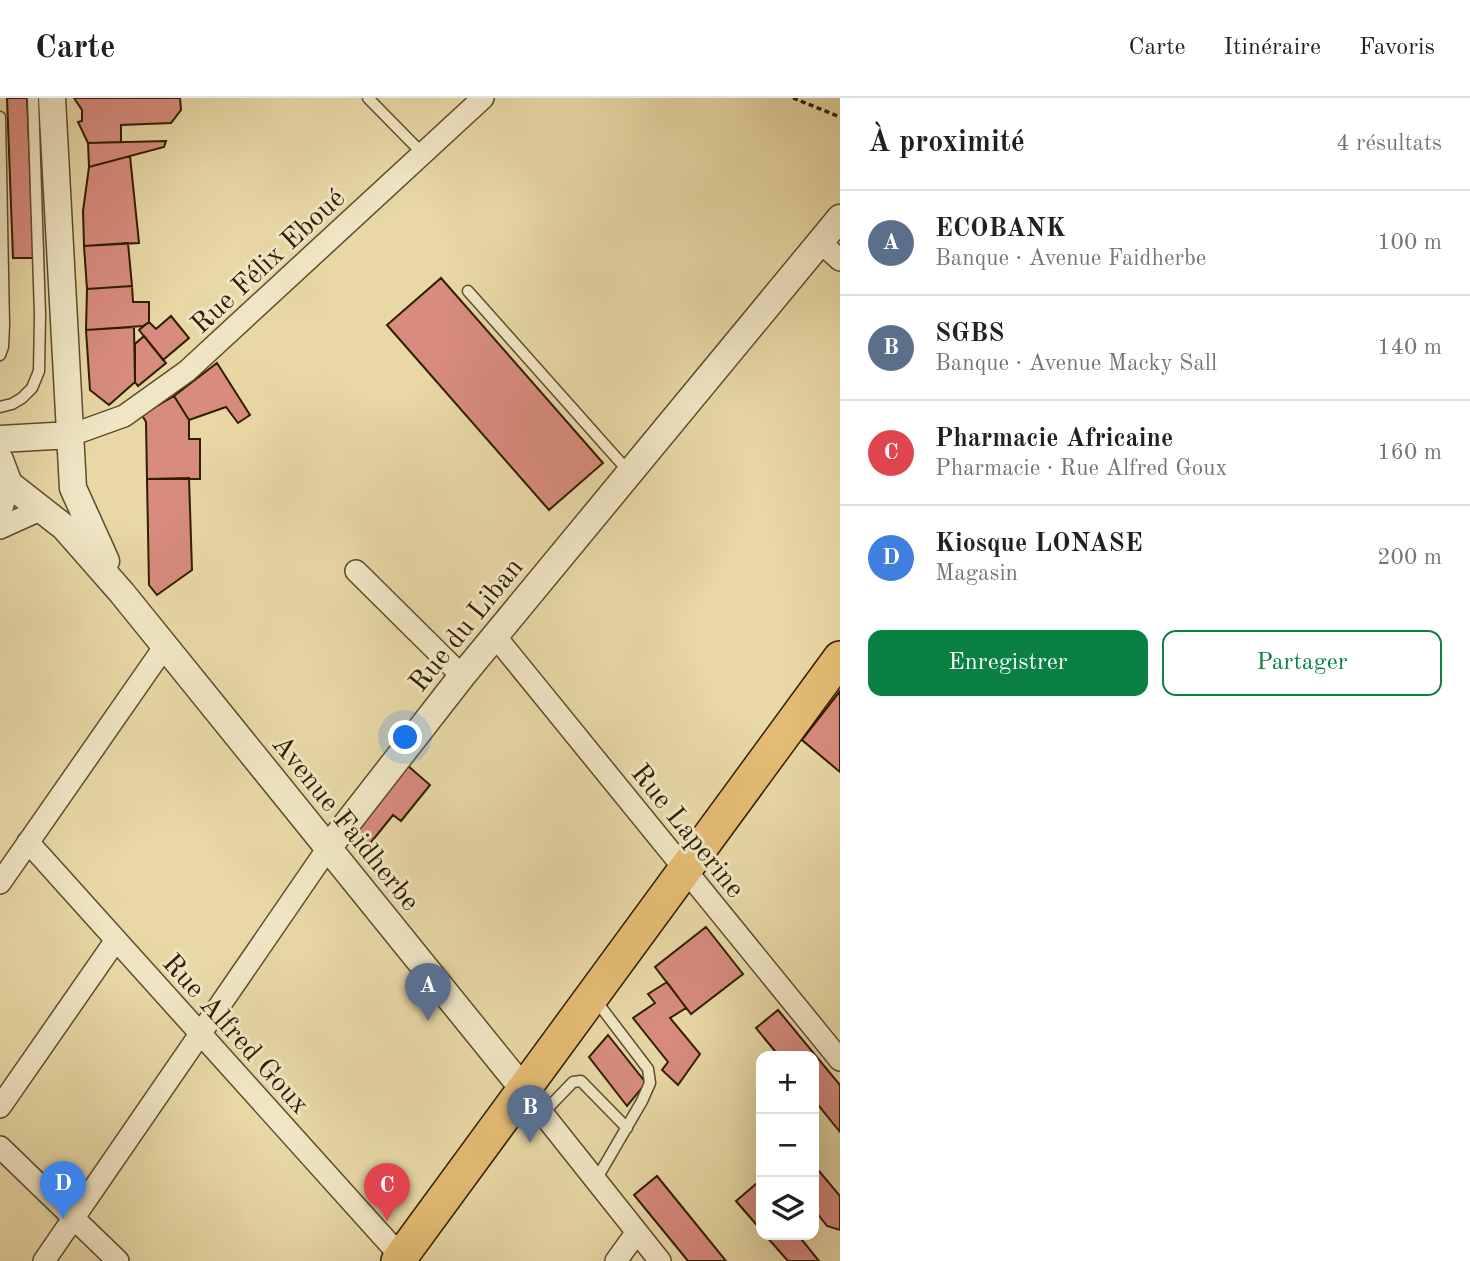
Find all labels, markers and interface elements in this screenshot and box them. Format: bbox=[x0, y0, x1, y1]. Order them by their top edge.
text: Carte bbox=[35, 32, 115, 65]
text: Carte bbox=[1128, 36, 1186, 60]
text: Itinéraire bbox=[1224, 36, 1321, 60]
text: Favoris bbox=[1359, 36, 1435, 60]
text: À proximité bbox=[868, 128, 1025, 158]
text: 4 résultats bbox=[1336, 132, 1442, 155]
street label: Rue Félix Eboué bbox=[187, 184, 351, 340]
text: ECOBANK bbox=[935, 216, 1066, 242]
text: A bbox=[882, 231, 900, 254]
text: 100 m bbox=[1377, 231, 1442, 254]
text: Banque · Avenue Faidherbe bbox=[935, 247, 1206, 270]
text: SGBS bbox=[935, 321, 1004, 347]
text: B bbox=[883, 336, 899, 359]
text: 140 m bbox=[1377, 336, 1442, 359]
text: Banque · Avenue Macky Sall bbox=[935, 352, 1217, 375]
text: Pharmacie Africaine bbox=[935, 426, 1173, 452]
text: C bbox=[883, 441, 899, 464]
text: 160 m bbox=[1377, 441, 1442, 464]
text: Pharmacie · Rue Alfred Goux bbox=[935, 457, 1228, 480]
text: Kiosque LONASE bbox=[935, 531, 1143, 557]
text: D bbox=[882, 546, 900, 569]
text: 200 m bbox=[1377, 546, 1442, 569]
street label: Rue du Liban bbox=[405, 554, 529, 698]
text: Magasin bbox=[935, 562, 1018, 585]
button: Enregistrer bbox=[868, 630, 1148, 696]
button: Partager bbox=[1162, 630, 1442, 696]
your location bbox=[388, 720, 422, 754]
street label: Avenue Faidherbe bbox=[266, 731, 424, 917]
street label: Rue Laperine bbox=[625, 760, 749, 904]
street label: Rue Alfred Goux bbox=[156, 950, 314, 1120]
pin: A bbox=[405, 963, 451, 1021]
map controls bbox=[756, 1051, 819, 1240]
button: + bbox=[756, 1051, 819, 1114]
pin: B bbox=[507, 1085, 553, 1143]
button: − bbox=[756, 1114, 819, 1177]
pin: D bbox=[40, 1161, 86, 1219]
pin: C bbox=[364, 1163, 410, 1221]
button: layers bbox=[756, 1177, 819, 1240]

